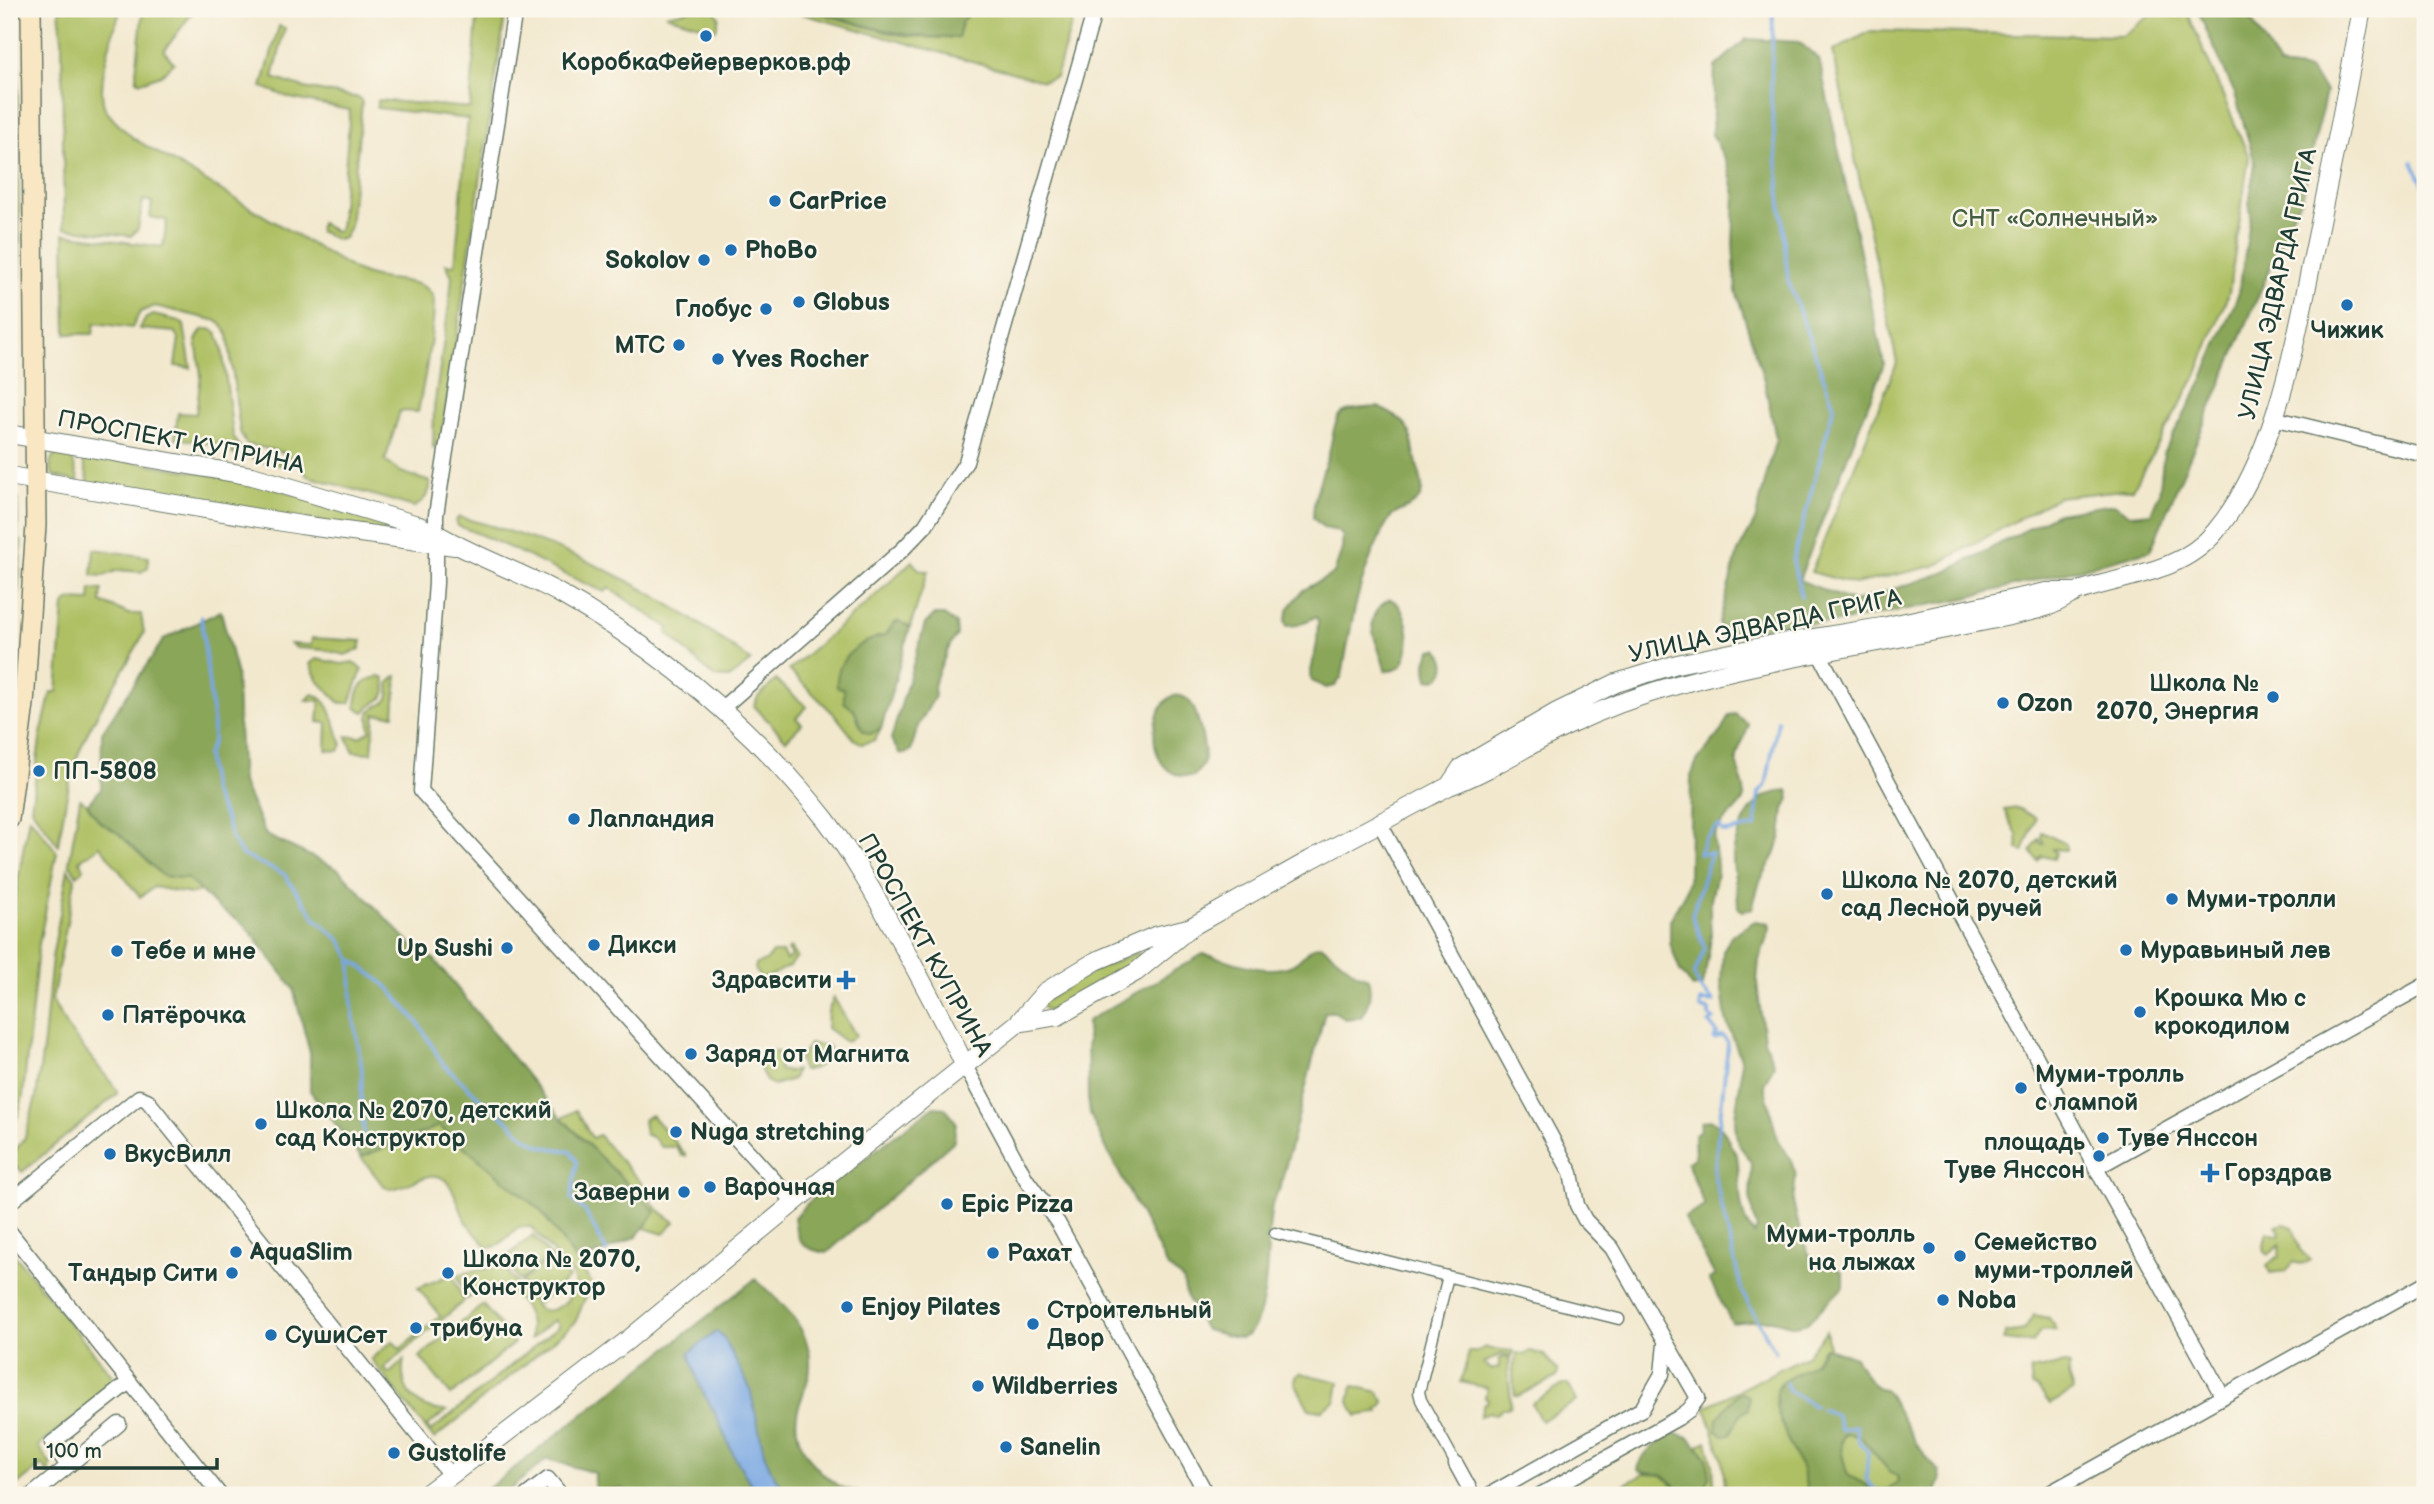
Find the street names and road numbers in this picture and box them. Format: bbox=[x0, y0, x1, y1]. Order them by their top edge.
street label: УЛИЦА ЭДВАРДА ГРИГА bbox=[2233, 145, 2323, 423]
street label: ПРОСПЕКТ КУПРИНА bbox=[55, 404, 307, 480]
street label: УЛИЦА ЭДВАРДА ГРИГА bbox=[1626, 583, 1904, 669]
street label: ПРОСПЕКТ КУПРИНА bbox=[852, 828, 999, 1062]

